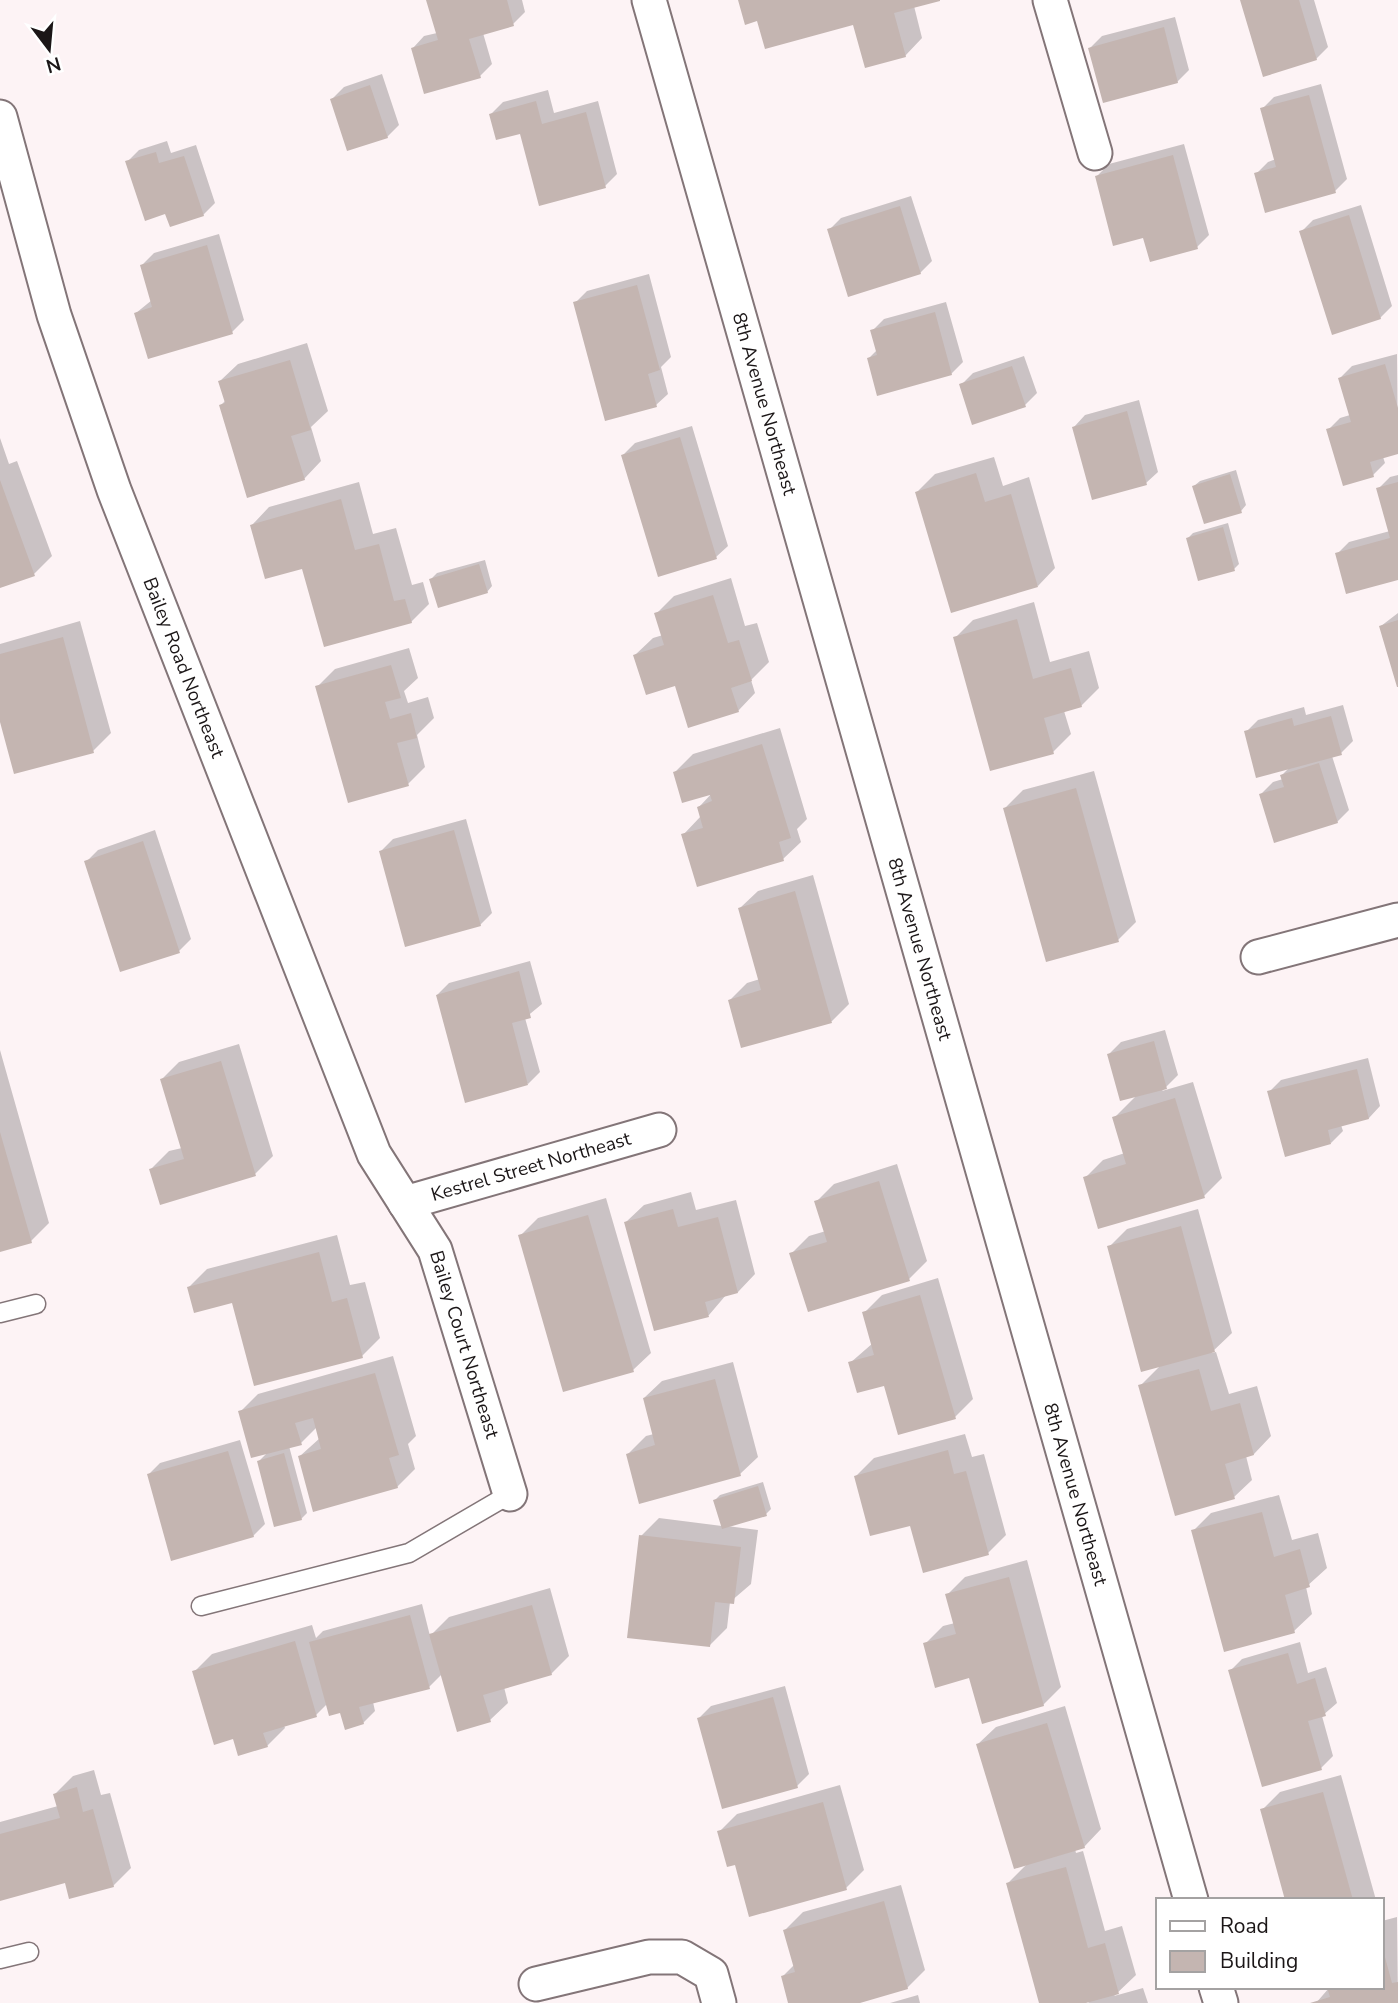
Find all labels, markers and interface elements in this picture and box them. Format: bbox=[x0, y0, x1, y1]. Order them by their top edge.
north arrow bbox=[14, 14, 84, 84]
text: N bbox=[43, 50, 64, 79]
street label: 8th Avenue Northeast bbox=[726, 310, 803, 498]
street label: Bailey Road Northeast bbox=[136, 574, 231, 762]
street label: 8th Avenue Northeast bbox=[881, 855, 958, 1044]
street label: Kestrel Street Northeast bbox=[428, 1126, 634, 1208]
street label: Bailey Court Northeast bbox=[423, 1248, 505, 1442]
street label: 8th Avenue Northeast bbox=[1037, 1400, 1114, 1589]
legend bbox=[1156, 1898, 1384, 1989]
text: Road bbox=[1220, 1912, 1269, 1940]
text: Building bbox=[1220, 1947, 1298, 1975]

